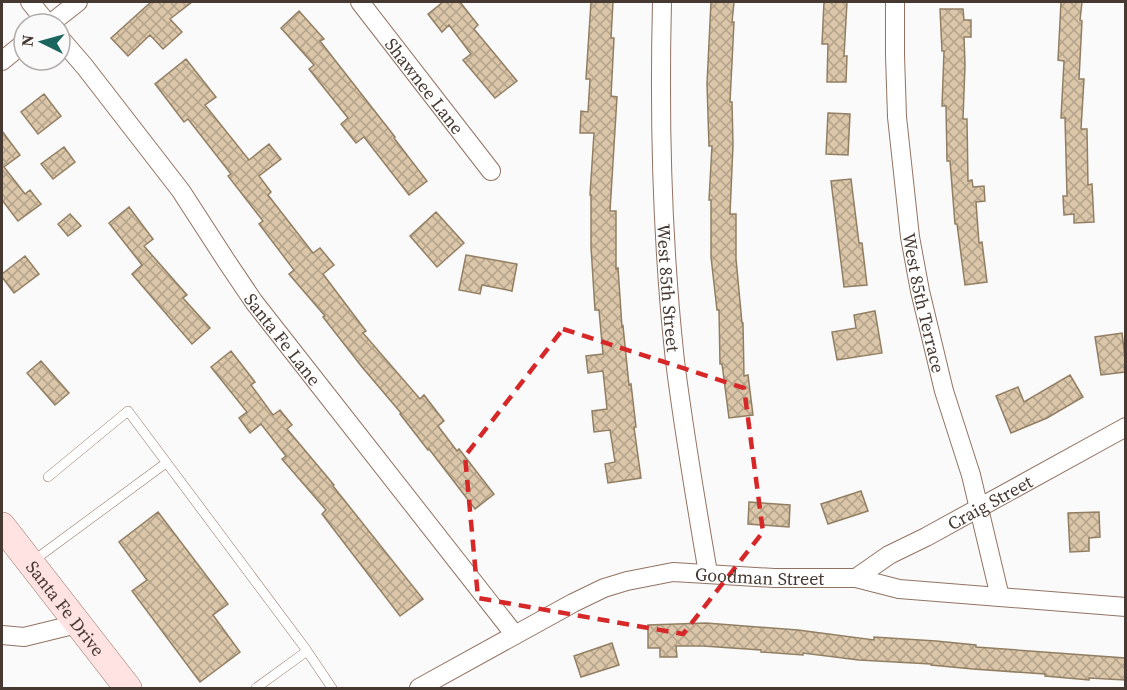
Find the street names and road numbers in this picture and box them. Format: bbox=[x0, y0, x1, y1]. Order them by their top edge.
street label: Shawnee Lane bbox=[380, 32, 470, 139]
street label: West 85th Street bbox=[652, 223, 686, 353]
street label: West 85th Terrace bbox=[897, 231, 952, 375]
street label: Santa Fe Lane bbox=[239, 288, 327, 391]
street label: Craig Street bbox=[943, 468, 1037, 535]
street label: Santa Fe Drive bbox=[21, 555, 111, 661]
street label: Goodman Street bbox=[694, 561, 824, 591]

